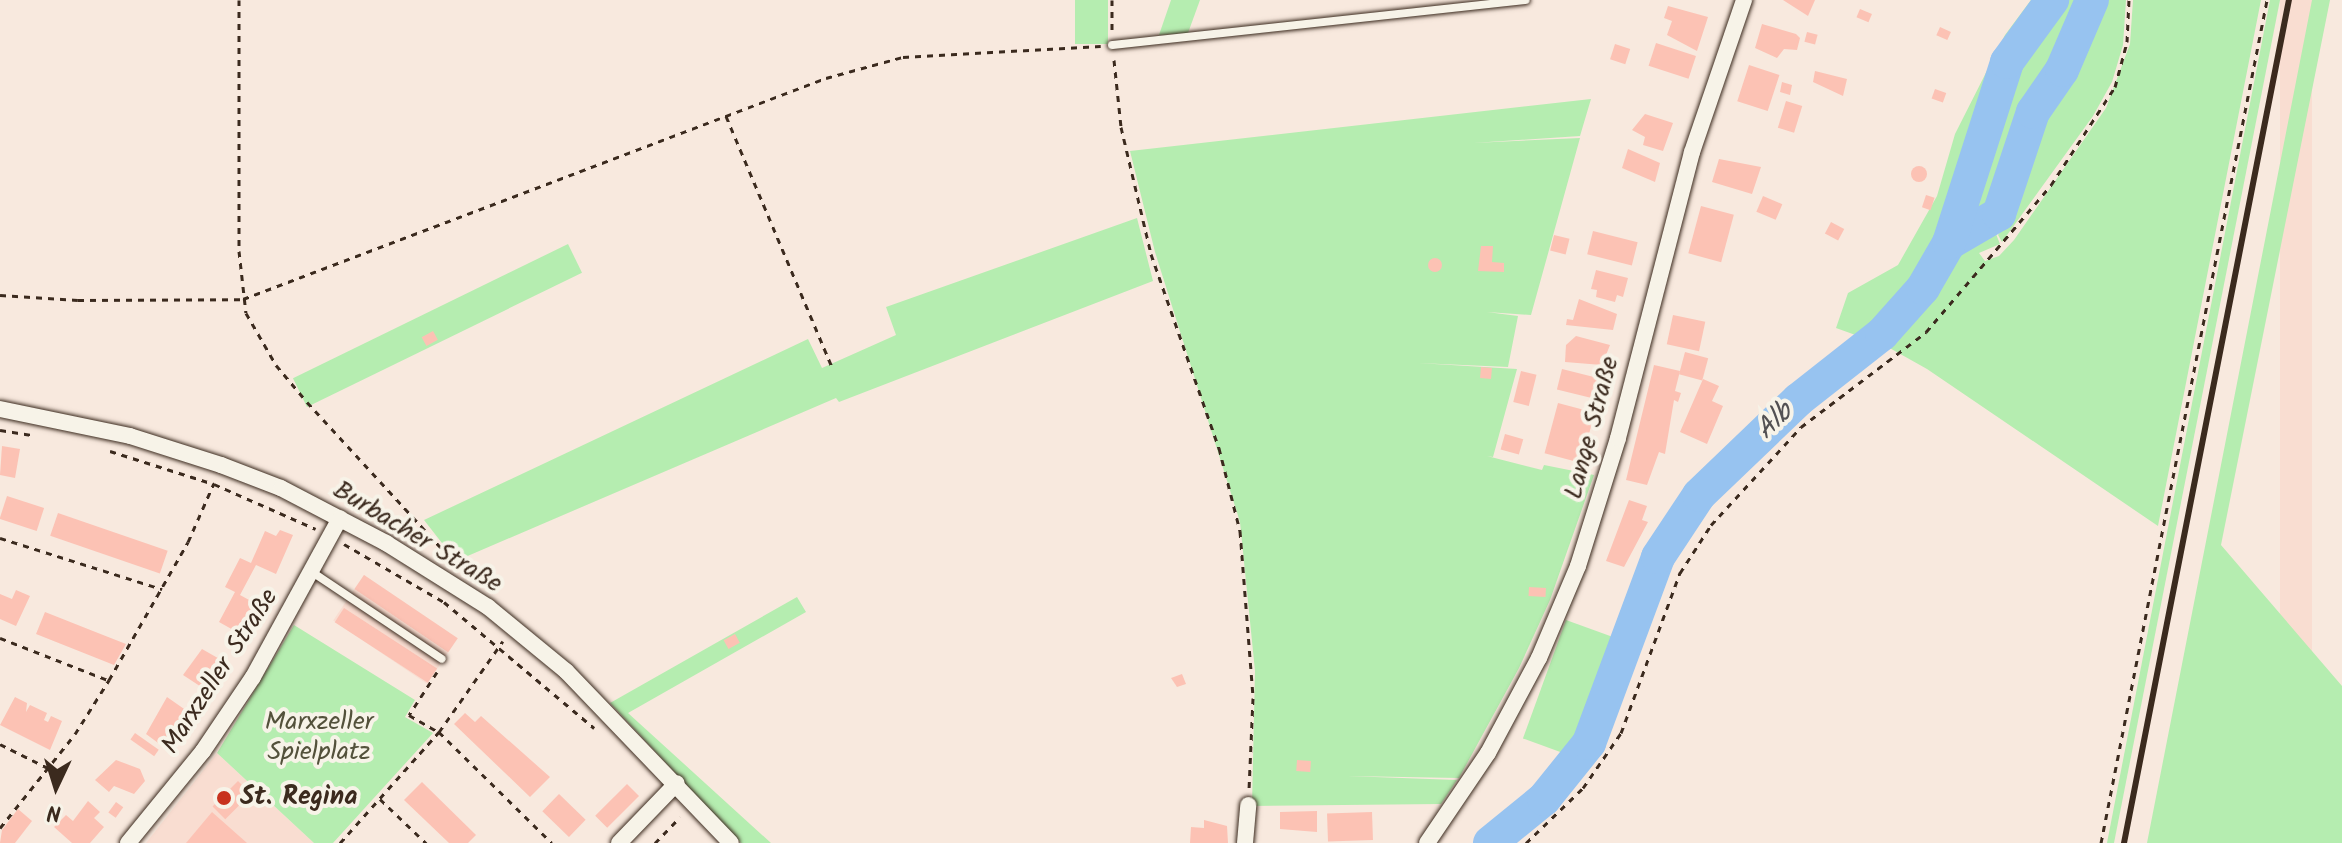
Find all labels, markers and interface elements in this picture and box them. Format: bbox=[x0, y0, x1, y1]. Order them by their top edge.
street label: Lange Straße bbox=[1559, 353, 1627, 503]
water label: Alb bbox=[1749, 397, 1801, 447]
street label: Burbacher Straße bbox=[327, 475, 507, 601]
street label: Marxzeller Straße bbox=[156, 584, 286, 760]
park label: Marxzeller Spielplatz bbox=[265, 707, 373, 768]
north arrow bbox=[16, 747, 96, 827]
place label: St. Regina bbox=[240, 782, 357, 814]
marker: St. Regina bbox=[215, 789, 233, 807]
text: N bbox=[46, 793, 62, 829]

